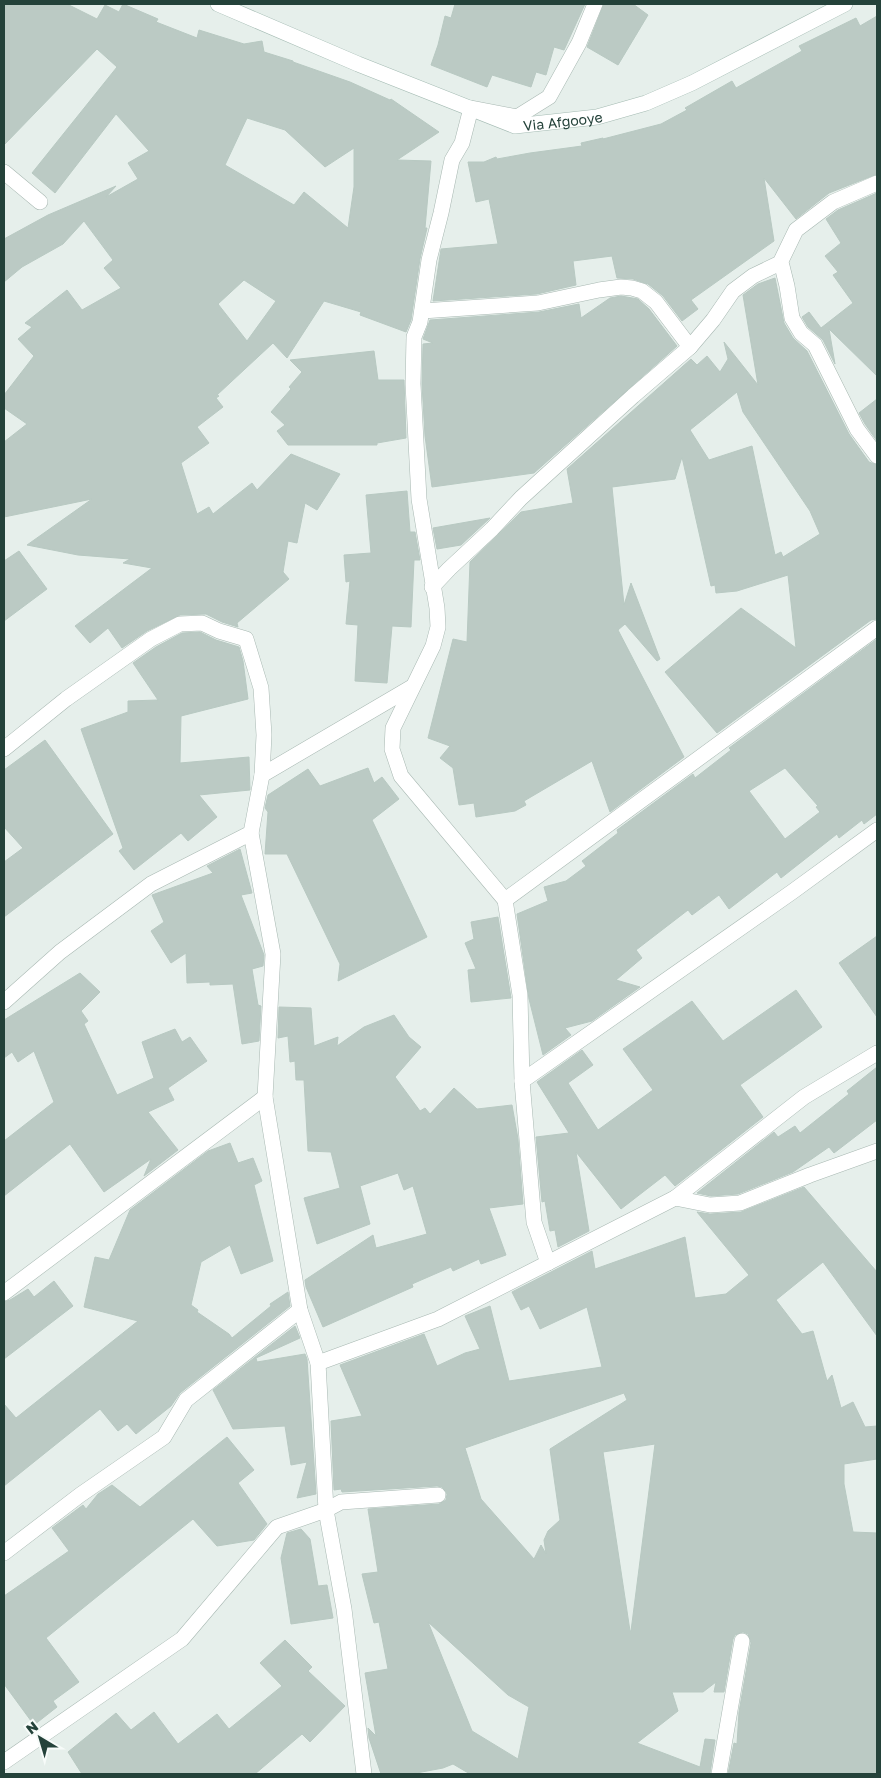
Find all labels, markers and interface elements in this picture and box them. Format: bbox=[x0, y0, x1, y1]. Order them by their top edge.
street label: Via Afgooye bbox=[522, 107, 604, 134]
north arrow bbox=[15, 1713, 65, 1763]
text: N bbox=[22, 1717, 41, 1737]

